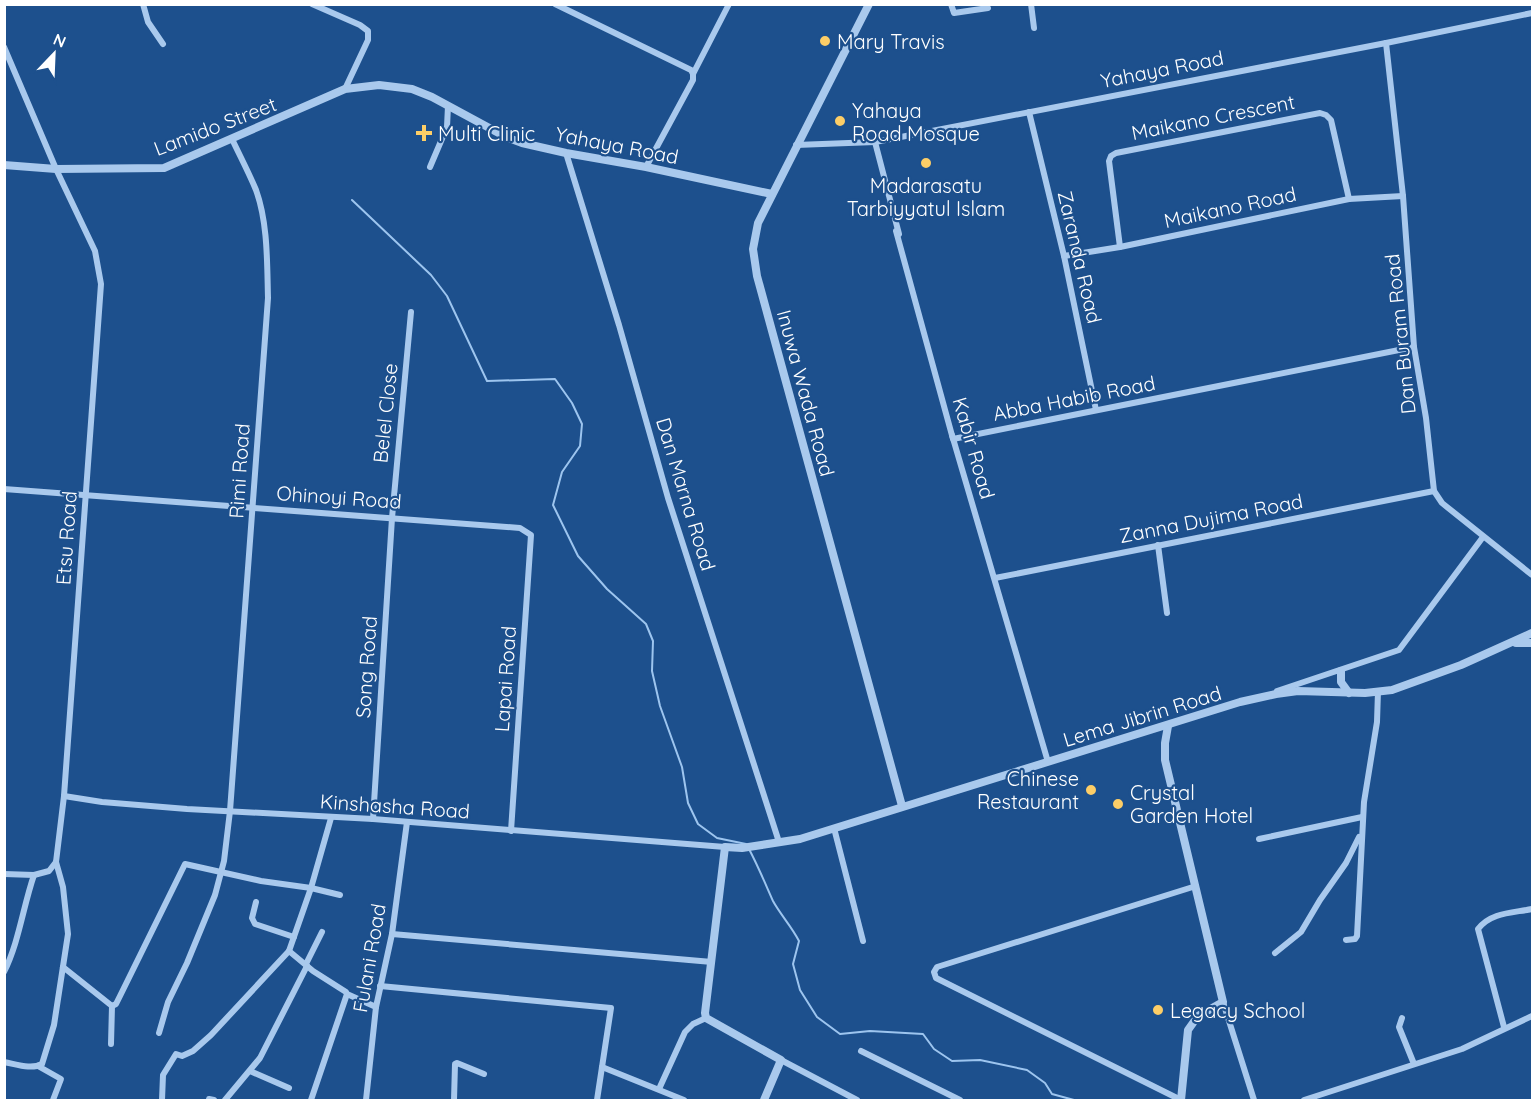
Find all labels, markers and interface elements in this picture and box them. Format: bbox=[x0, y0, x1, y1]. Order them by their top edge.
north arrow bbox=[24, 24, 84, 84]
text: N bbox=[51, 29, 69, 52]
place label: Mary Travis bbox=[837, 29, 945, 54]
marker: Mary Travis bbox=[818, 34, 832, 48]
street label: Yahaya Road bbox=[1098, 45, 1226, 93]
street label: Maikano Crescent bbox=[1129, 89, 1297, 145]
street label: Lamido Street bbox=[150, 91, 280, 161]
place label: Yahaya Road Mosque bbox=[852, 98, 980, 146]
marker: Yahaya Road Mosque bbox=[833, 114, 847, 128]
place label: Multi Clinic bbox=[438, 121, 535, 146]
street label: Yahaya Road bbox=[553, 121, 681, 169]
marker: Multi Clinic bbox=[415, 124, 433, 142]
marker: Madarasatu Tarbiyyatul Islam bbox=[919, 156, 933, 170]
place label: Madarasatu Tarbiyyatul Islam bbox=[847, 173, 1005, 221]
street label: Maikano Road bbox=[1162, 181, 1298, 233]
street label: Zaranda Road bbox=[1053, 188, 1107, 326]
street label: Dan Buram Road bbox=[1379, 253, 1421, 415]
street label: Inuwa Wada Road bbox=[772, 307, 840, 479]
street label: Belel Close bbox=[367, 362, 403, 464]
street label: Abba Habib Road bbox=[991, 370, 1157, 426]
street label: Kabir Road bbox=[948, 394, 1000, 502]
street label: Dan Marna Road bbox=[651, 414, 721, 574]
street label: Rimi Road bbox=[223, 423, 255, 519]
street label: Ohinoyi Road bbox=[276, 480, 402, 514]
street label: Zanna Dujima Road bbox=[1117, 488, 1305, 548]
street label: Etsu Road bbox=[50, 490, 82, 586]
street label: Song Road bbox=[350, 615, 382, 719]
street label: Lapai Road bbox=[489, 625, 521, 733]
street label: Lema Jibrin Road bbox=[1060, 680, 1224, 752]
place label: Chinese Restaurant bbox=[977, 766, 1079, 814]
place label: Crystal Garden Hotel bbox=[1130, 780, 1253, 828]
marker: Chinese Restaurant bbox=[1084, 783, 1098, 797]
street label: Kinshasha Road bbox=[319, 788, 471, 824]
marker: Crystal Garden Hotel bbox=[1111, 797, 1125, 811]
street label: Fulani Road bbox=[347, 902, 391, 1014]
place label: Legacy School bbox=[1170, 998, 1305, 1023]
marker: Legacy School bbox=[1151, 1003, 1165, 1017]

